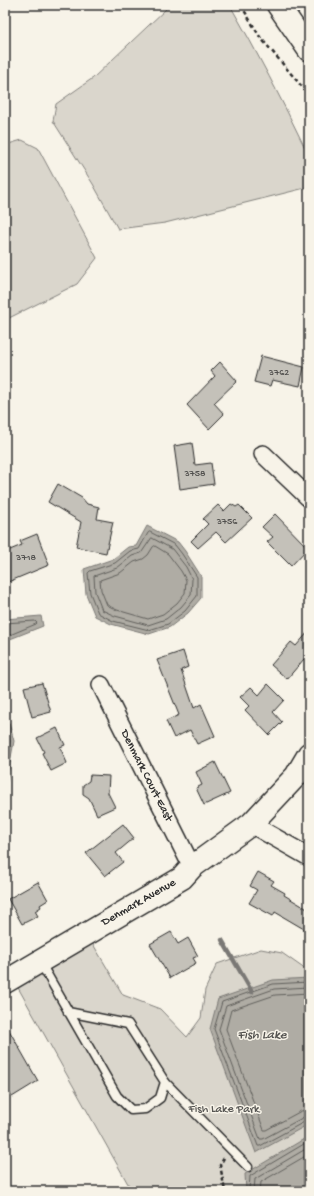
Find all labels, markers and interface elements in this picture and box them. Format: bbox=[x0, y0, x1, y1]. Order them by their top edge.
house number: 3762 bbox=[268, 367, 289, 379]
house number: 3758 bbox=[183, 468, 206, 480]
house number: 3756 bbox=[216, 516, 238, 528]
house number: 3718 bbox=[15, 552, 36, 564]
street label: Denmark Court East bbox=[116, 727, 176, 825]
street label: Denmark Avenue bbox=[99, 876, 179, 930]
water label: Fish Lake bbox=[238, 1028, 288, 1043]
park label: Fish Lake Park bbox=[188, 1103, 261, 1117]

